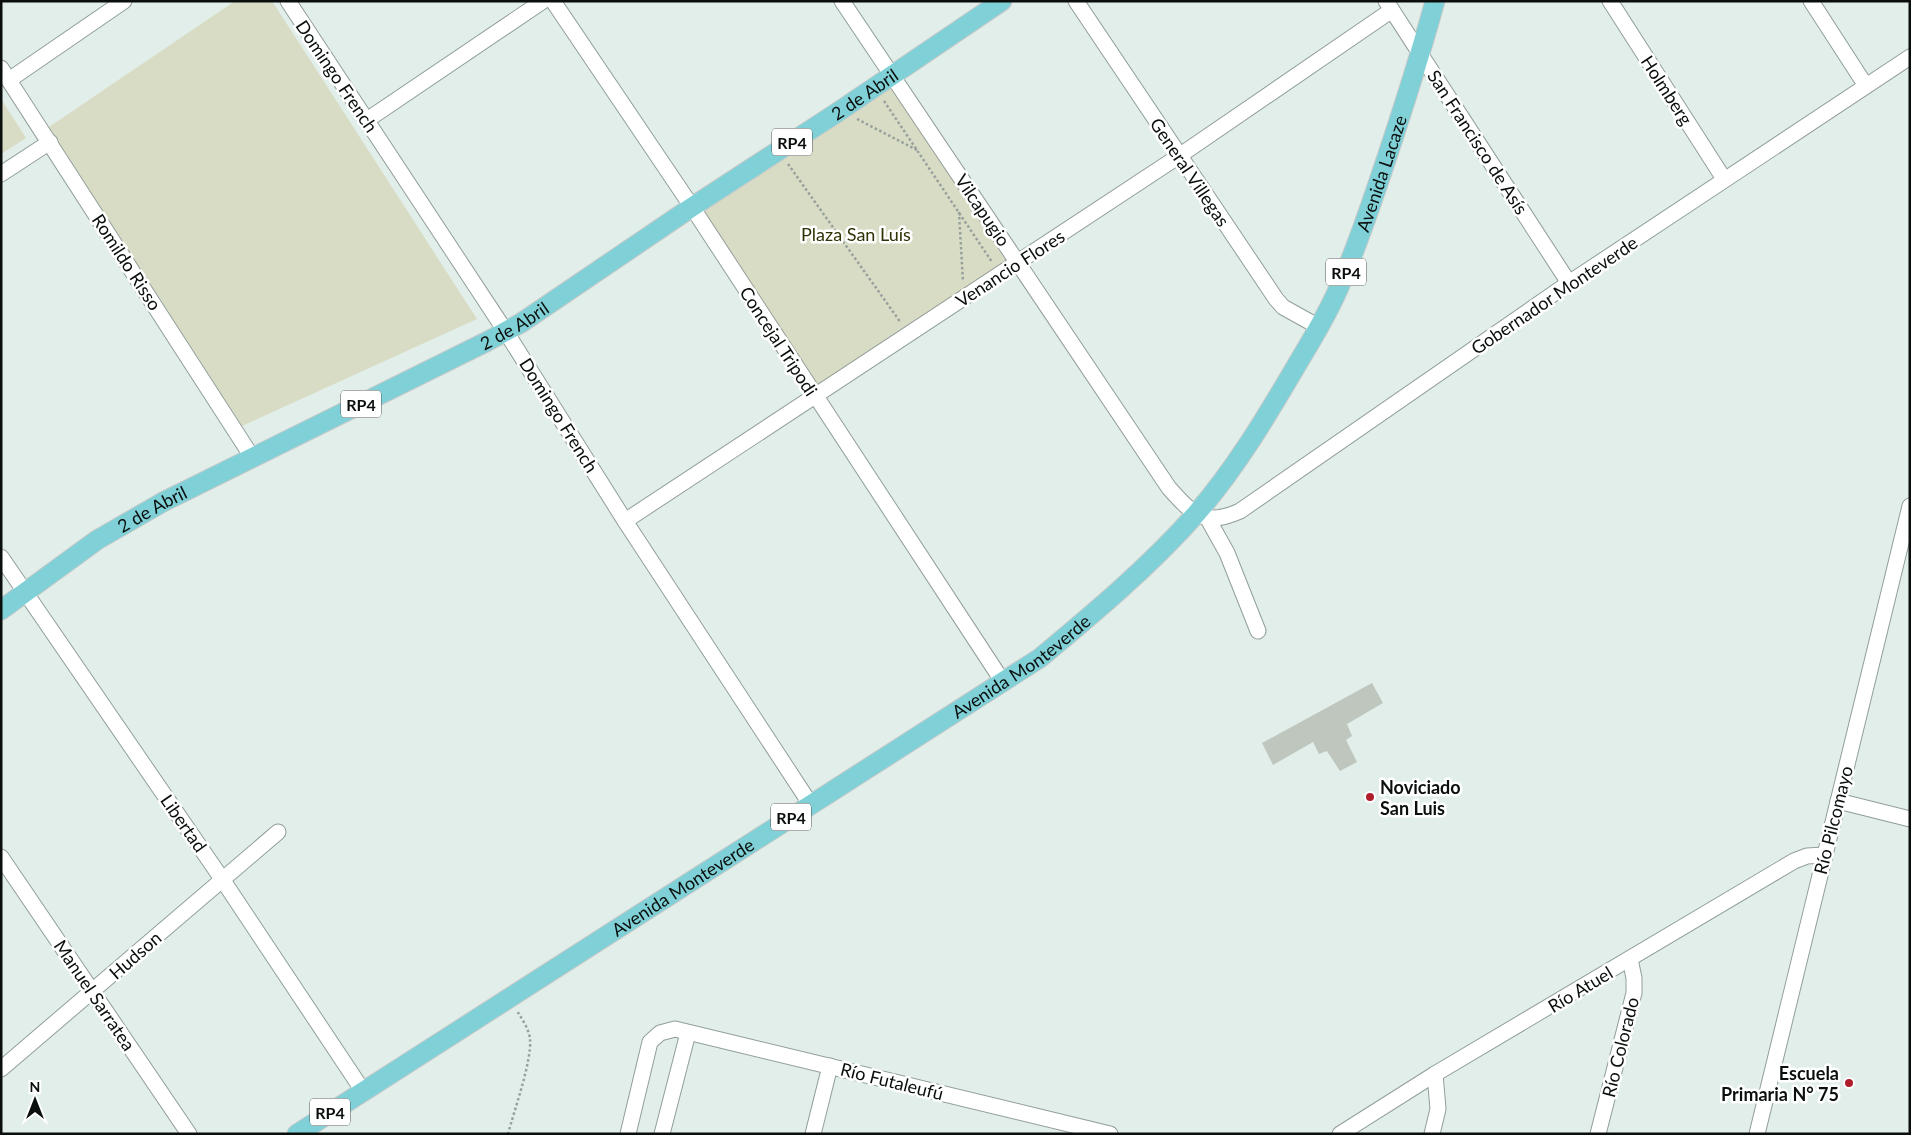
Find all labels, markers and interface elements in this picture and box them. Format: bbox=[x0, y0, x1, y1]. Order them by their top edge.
street label: Domingo French bbox=[291, 16, 383, 136]
street label: Holmberg bbox=[1637, 51, 1697, 129]
street label: 2 de Abril bbox=[827, 64, 902, 125]
street label: San Francisco de Asís bbox=[1423, 66, 1533, 218]
street label: Avenida Lacaze bbox=[1351, 112, 1411, 235]
street label: General Villegas bbox=[1146, 114, 1235, 231]
road number: RP4 bbox=[772, 128, 812, 156]
street label: Vilcapugio bbox=[951, 170, 1015, 250]
street label: Romildo Risso bbox=[88, 210, 166, 314]
park label: Plaza San Luís bbox=[801, 223, 911, 245]
street label: Venancio Flores bbox=[952, 225, 1069, 311]
street label: Gobernador Monteverde bbox=[1467, 231, 1641, 359]
road number: RP4 bbox=[1326, 258, 1366, 286]
street label: Concejal Tripodi bbox=[736, 282, 822, 400]
street label: 2 de Abril bbox=[476, 297, 553, 354]
street label: Domingo French bbox=[515, 354, 603, 476]
road number: RP4 bbox=[341, 390, 381, 418]
street label: 2 de Abril bbox=[113, 481, 190, 537]
street label: Avenida Monteverde bbox=[948, 610, 1095, 723]
street label: Río Pilcomayo bbox=[1809, 763, 1857, 877]
place label: Noviciado San Luis bbox=[1380, 776, 1461, 819]
street label: Libertad bbox=[156, 790, 212, 856]
marker: Noviciado San Luis bbox=[1364, 791, 1376, 803]
road number: RP4 bbox=[771, 804, 811, 830]
street label: Avenida Monteverde bbox=[607, 833, 758, 941]
street label: Hudson bbox=[104, 926, 166, 984]
street label: Manuel Sarratea bbox=[50, 935, 140, 1055]
street label: Río Atuel bbox=[1544, 961, 1616, 1017]
street label: Río Colorado bbox=[1597, 995, 1643, 1099]
street label: Río Futaleufú bbox=[838, 1058, 946, 1104]
place label: Escuela Primaria N° 75 bbox=[1721, 1062, 1839, 1105]
north arrow bbox=[10, 1075, 60, 1125]
marker: Escuela Primaria N° 75 bbox=[1843, 1077, 1855, 1089]
text: N bbox=[30, 1078, 40, 1095]
road number: RP4 bbox=[310, 1098, 350, 1126]

